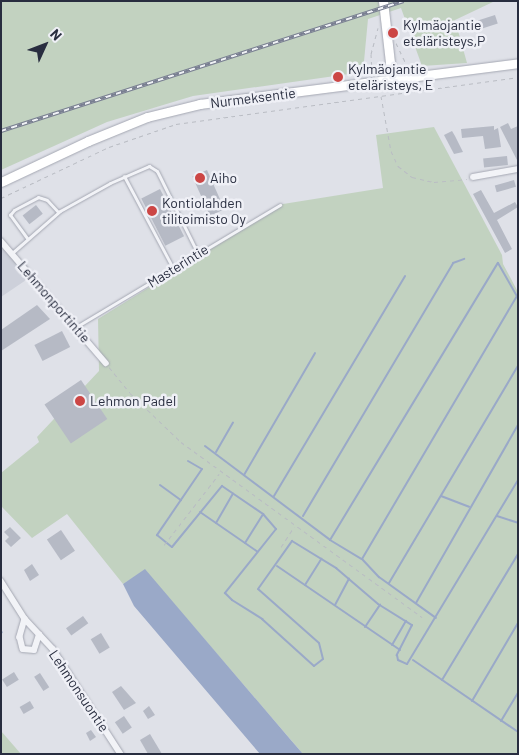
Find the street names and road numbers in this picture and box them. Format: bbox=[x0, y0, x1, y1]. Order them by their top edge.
street label: Nurmeksentie bbox=[209, 84, 297, 112]
street label: Masterintie bbox=[144, 241, 212, 291]
street label: Lehmonportintie bbox=[14, 258, 94, 346]
street label: Lehmonsuontie bbox=[45, 647, 113, 735]

